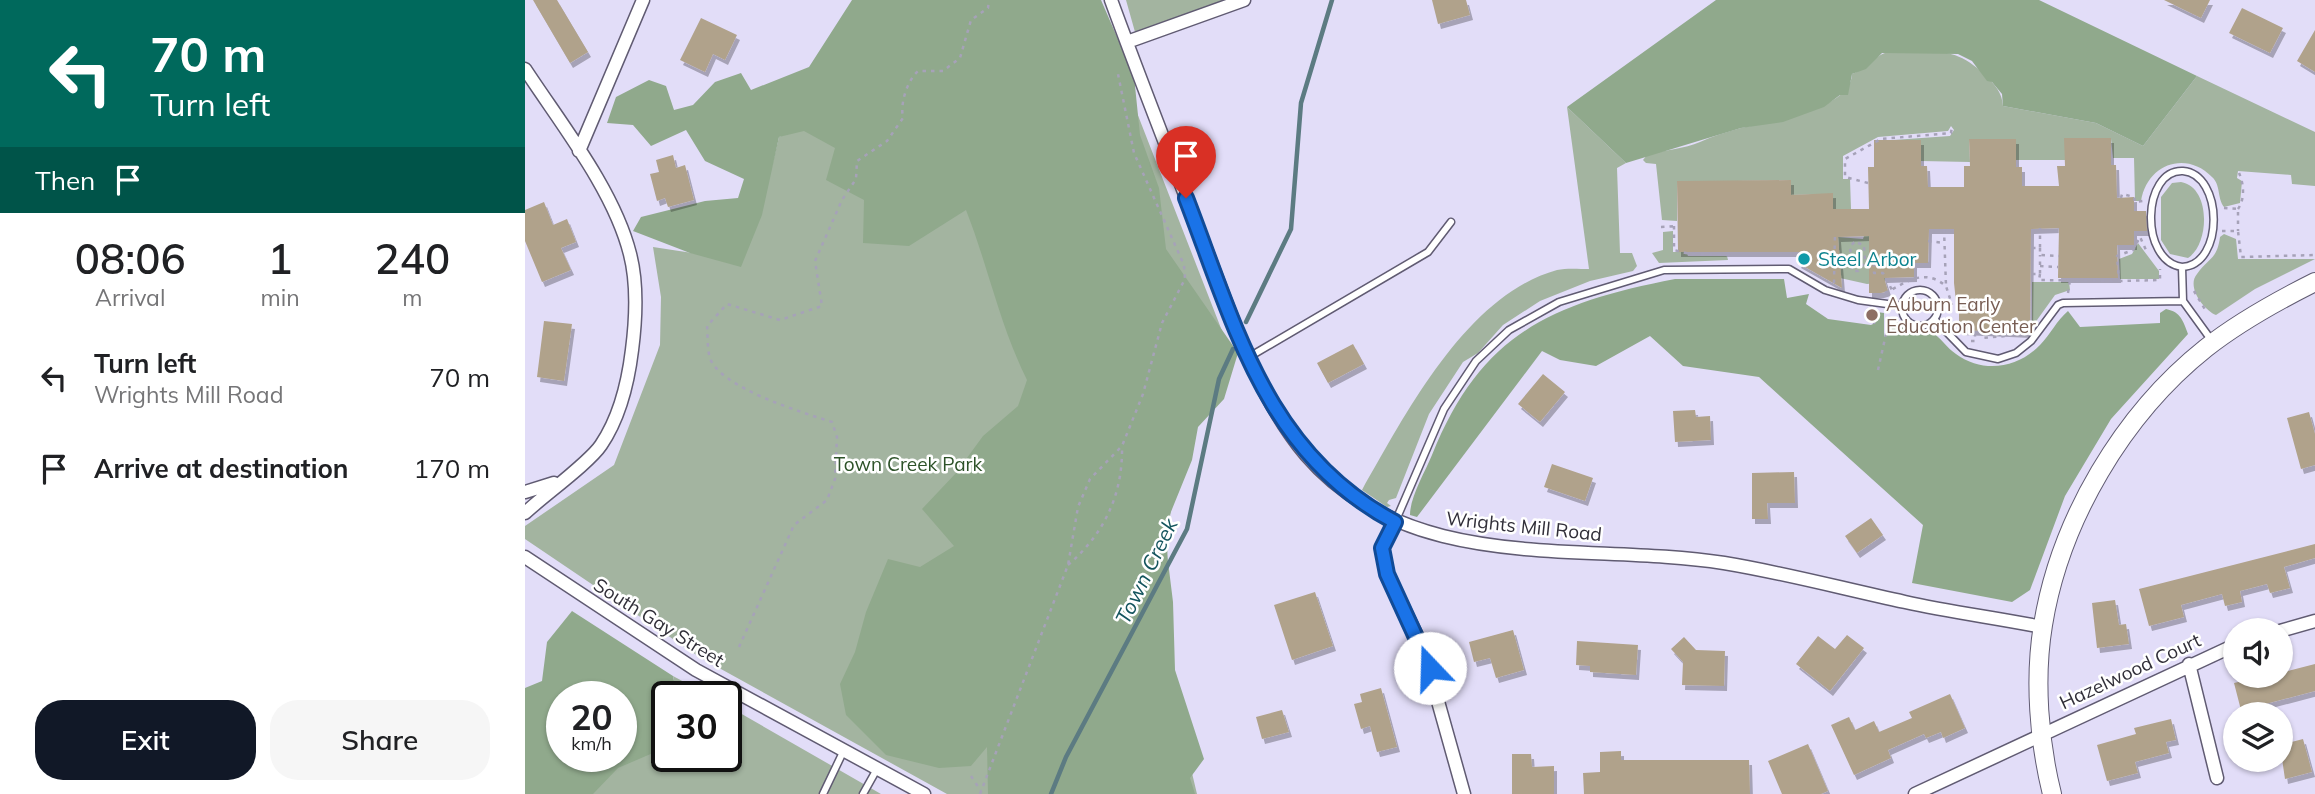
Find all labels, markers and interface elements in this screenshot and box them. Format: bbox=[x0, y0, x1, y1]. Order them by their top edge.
text: 70 m bbox=[150, 23, 266, 84]
icon: left bbox=[35, 28, 126, 119]
text: Turn left bbox=[150, 84, 270, 124]
pin bbox=[1156, 126, 1216, 198]
icon: arrive bbox=[1167, 137, 1205, 175]
icon: arrive bbox=[109, 161, 147, 199]
text: Then bbox=[35, 164, 95, 197]
text: 08:06 bbox=[75, 232, 186, 285]
text: 1 bbox=[267, 232, 293, 285]
text: 240 bbox=[375, 232, 450, 285]
place label: Steel Arbor bbox=[1818, 247, 1917, 271]
marker: Steel Arbor bbox=[1796, 251, 1812, 267]
text: Arrival bbox=[95, 283, 165, 312]
text: min bbox=[260, 283, 300, 312]
text: m bbox=[402, 283, 422, 312]
place label: Auburn Early Education Center bbox=[1886, 292, 2036, 338]
marker: Auburn Early Education Center bbox=[1864, 307, 1880, 323]
text: Turn left bbox=[94, 347, 196, 380]
icon: left bbox=[35, 359, 73, 397]
text: 70 m bbox=[429, 361, 490, 394]
text: Wrights Mill Road bbox=[94, 380, 283, 409]
icon: arrive bbox=[35, 450, 73, 488]
text: Arrive at destination bbox=[94, 452, 349, 485]
text: 170 m bbox=[414, 452, 490, 485]
park label: Town Creek Park bbox=[834, 452, 982, 476]
street label: Wrights Mill Road bbox=[1445, 506, 1603, 546]
water label: Town Creek bbox=[1109, 513, 1183, 628]
street label: South Gay Street bbox=[589, 572, 729, 672]
map controls bbox=[2223, 618, 2293, 772]
button: sound bbox=[2223, 618, 2293, 688]
street label: Hazelwood Court bbox=[2056, 628, 2205, 714]
position arrow bbox=[1393, 631, 1467, 705]
speed limit sign: 30 bbox=[651, 681, 742, 772]
text: 20 bbox=[570, 695, 613, 739]
button: Exit bbox=[35, 700, 256, 780]
button: Share bbox=[270, 700, 490, 780]
button: layers bbox=[2223, 702, 2293, 772]
text: km/h bbox=[571, 732, 612, 755]

